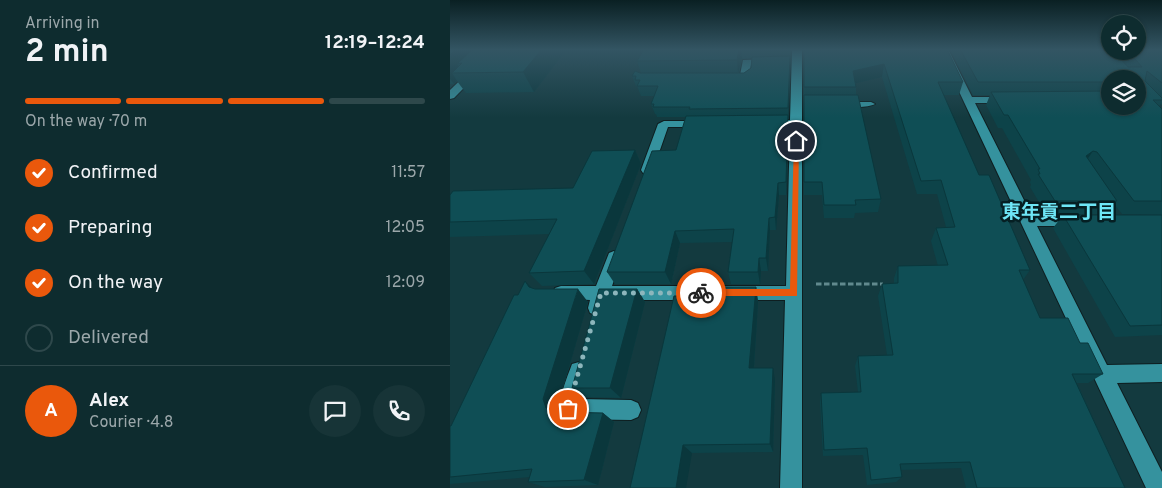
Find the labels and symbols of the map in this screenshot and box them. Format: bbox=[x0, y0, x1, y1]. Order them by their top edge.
pin bbox=[775, 120, 817, 162]
district label: 東年貢二丁目 bbox=[1002, 201, 1116, 225]
courier bbox=[676, 268, 726, 318]
pin bbox=[547, 388, 589, 430]

